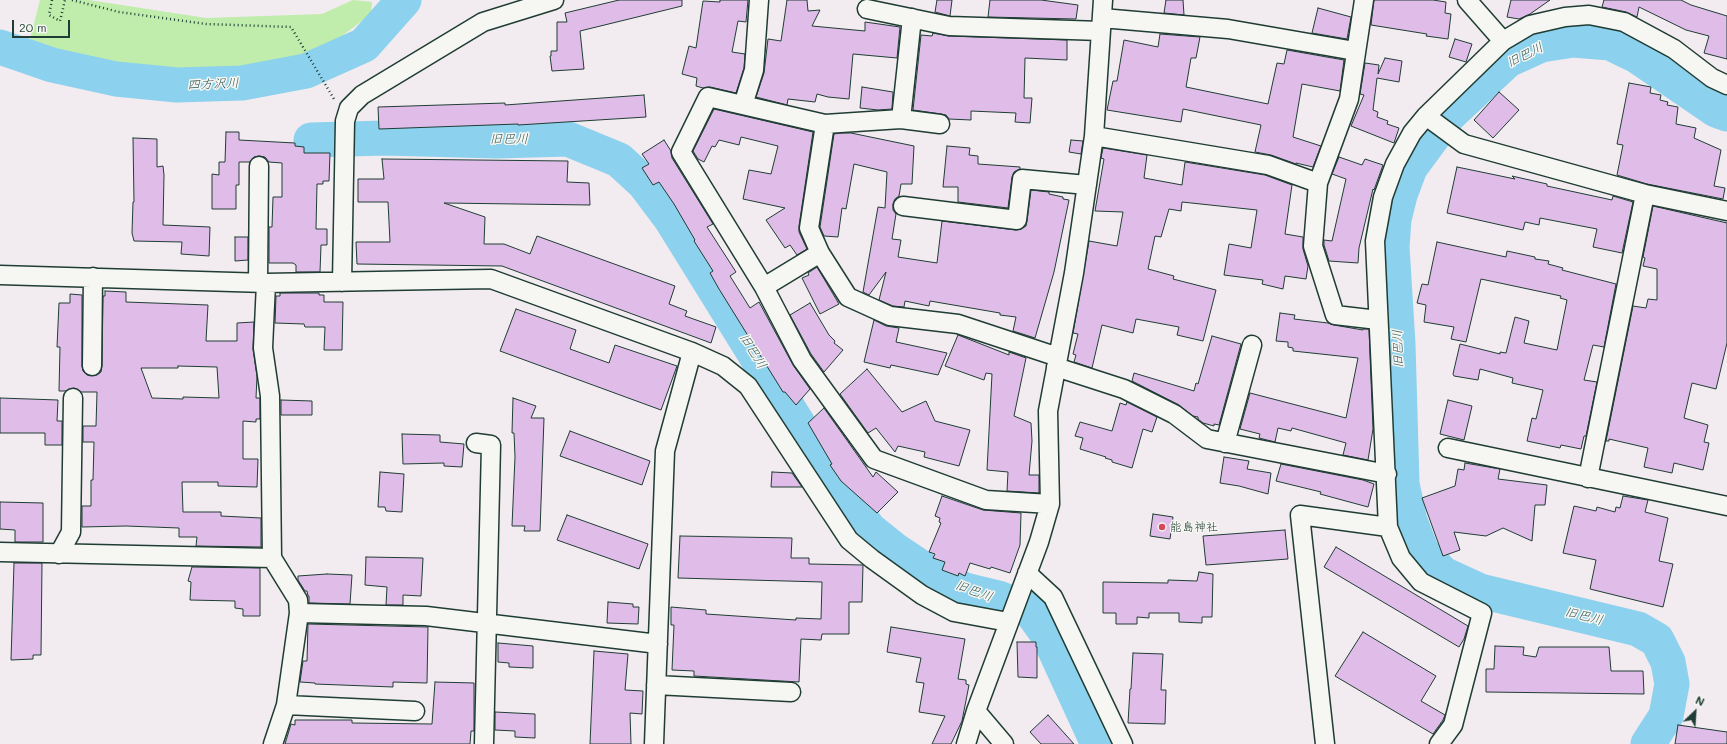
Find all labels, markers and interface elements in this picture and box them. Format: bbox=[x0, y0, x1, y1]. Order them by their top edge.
scale bar bbox=[14, 12, 72, 38]
text: 20 m bbox=[19, 19, 47, 35]
water label: 旧巴川 bbox=[1504, 39, 1546, 71]
water label: 四方沢川 bbox=[187, 75, 239, 93]
water label: 旧巴川 bbox=[490, 131, 528, 147]
water label: 旧巴川 bbox=[1390, 329, 1406, 369]
water label: 旧巴川 bbox=[736, 330, 770, 372]
place label: 能島神社 bbox=[1170, 520, 1218, 534]
marker: 能島神社 bbox=[1157, 522, 1167, 532]
water label: 旧巴川 bbox=[953, 577, 995, 605]
water label: 旧巴川 bbox=[1563, 604, 1605, 628]
north arrow bbox=[1675, 692, 1715, 732]
text: N bbox=[1693, 692, 1707, 709]

